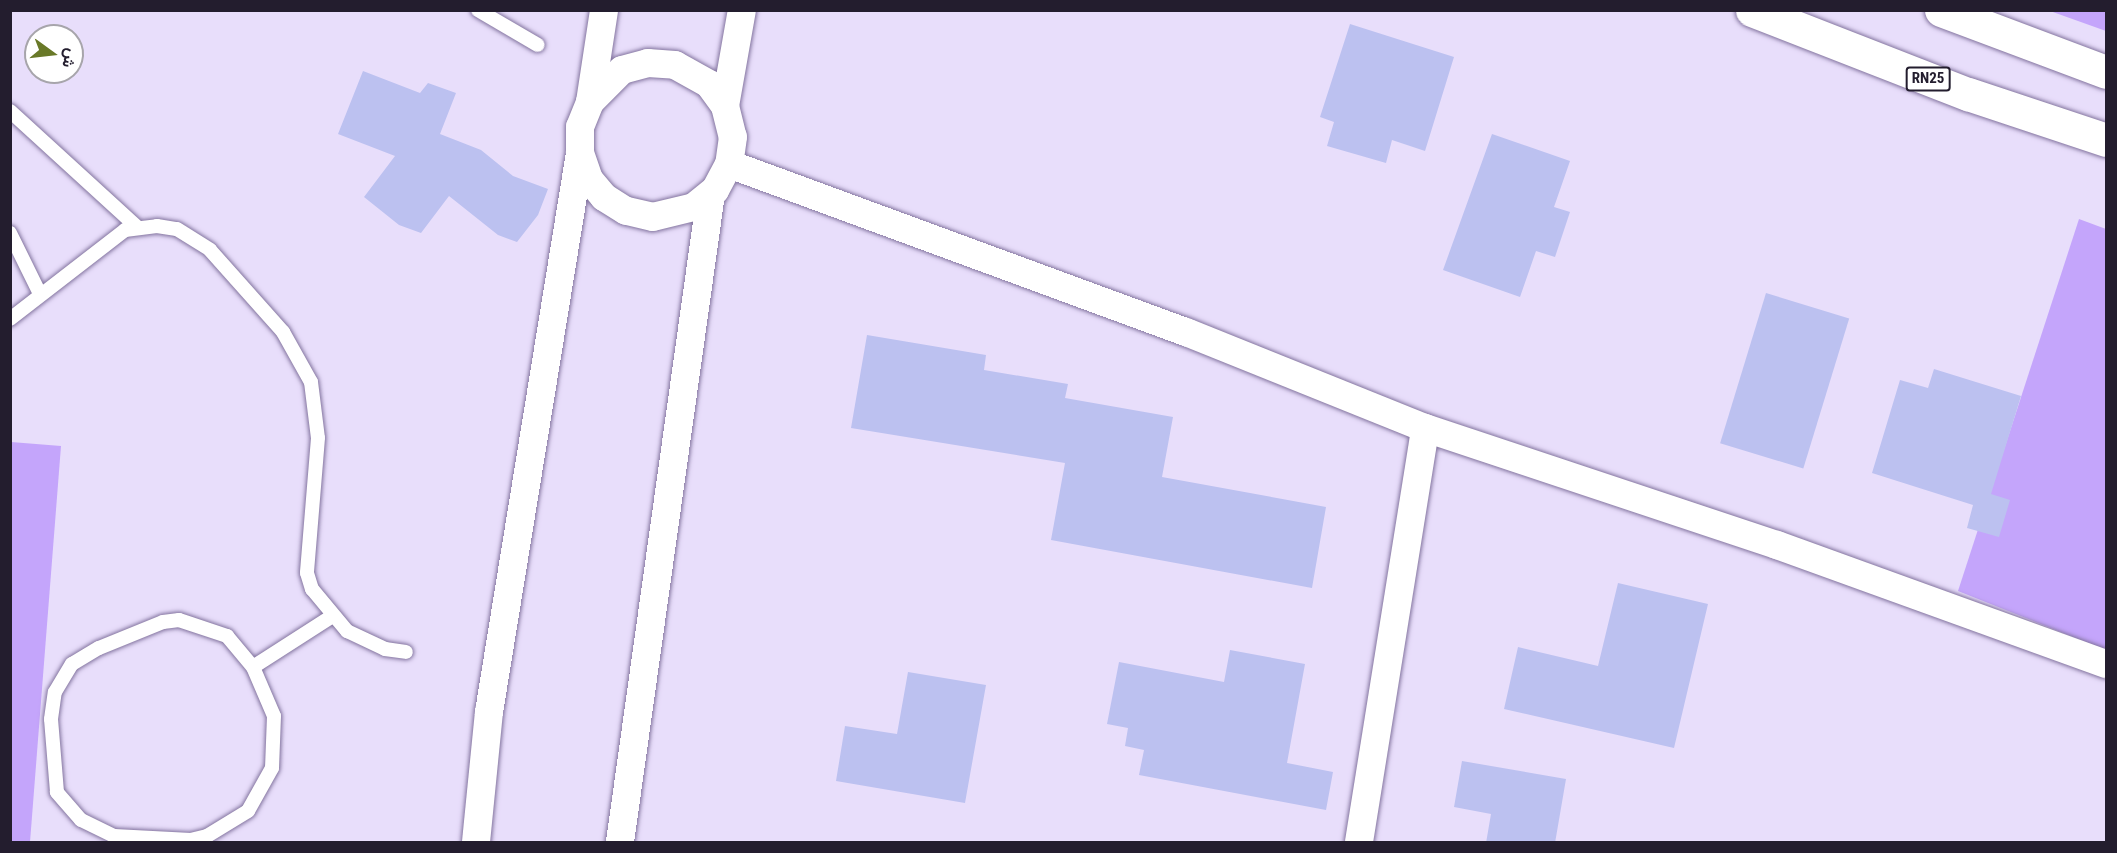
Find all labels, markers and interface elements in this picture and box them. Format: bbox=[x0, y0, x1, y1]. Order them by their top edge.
north arrow bbox=[24, 24, 84, 84]
text: ش bbox=[58, 47, 82, 70]
road number: RN25 bbox=[1906, 67, 1950, 91]

